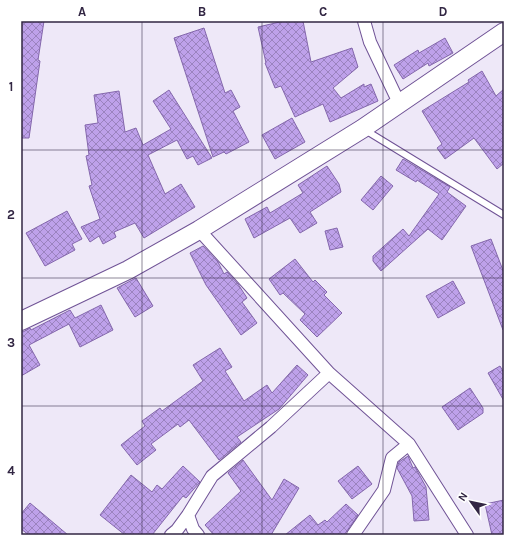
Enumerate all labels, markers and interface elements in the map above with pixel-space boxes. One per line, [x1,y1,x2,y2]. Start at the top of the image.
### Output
text: A [78,4,86,19]
text: B [198,4,206,19]
text: C [319,4,327,19]
text: D [439,4,448,19]
text: 1 [9,79,13,94]
text: 2 [7,207,15,222]
text: 3 [7,335,15,350]
text: 4 [7,463,15,478]
north arrow [451,482,491,522]
text: N [455,490,471,504]

